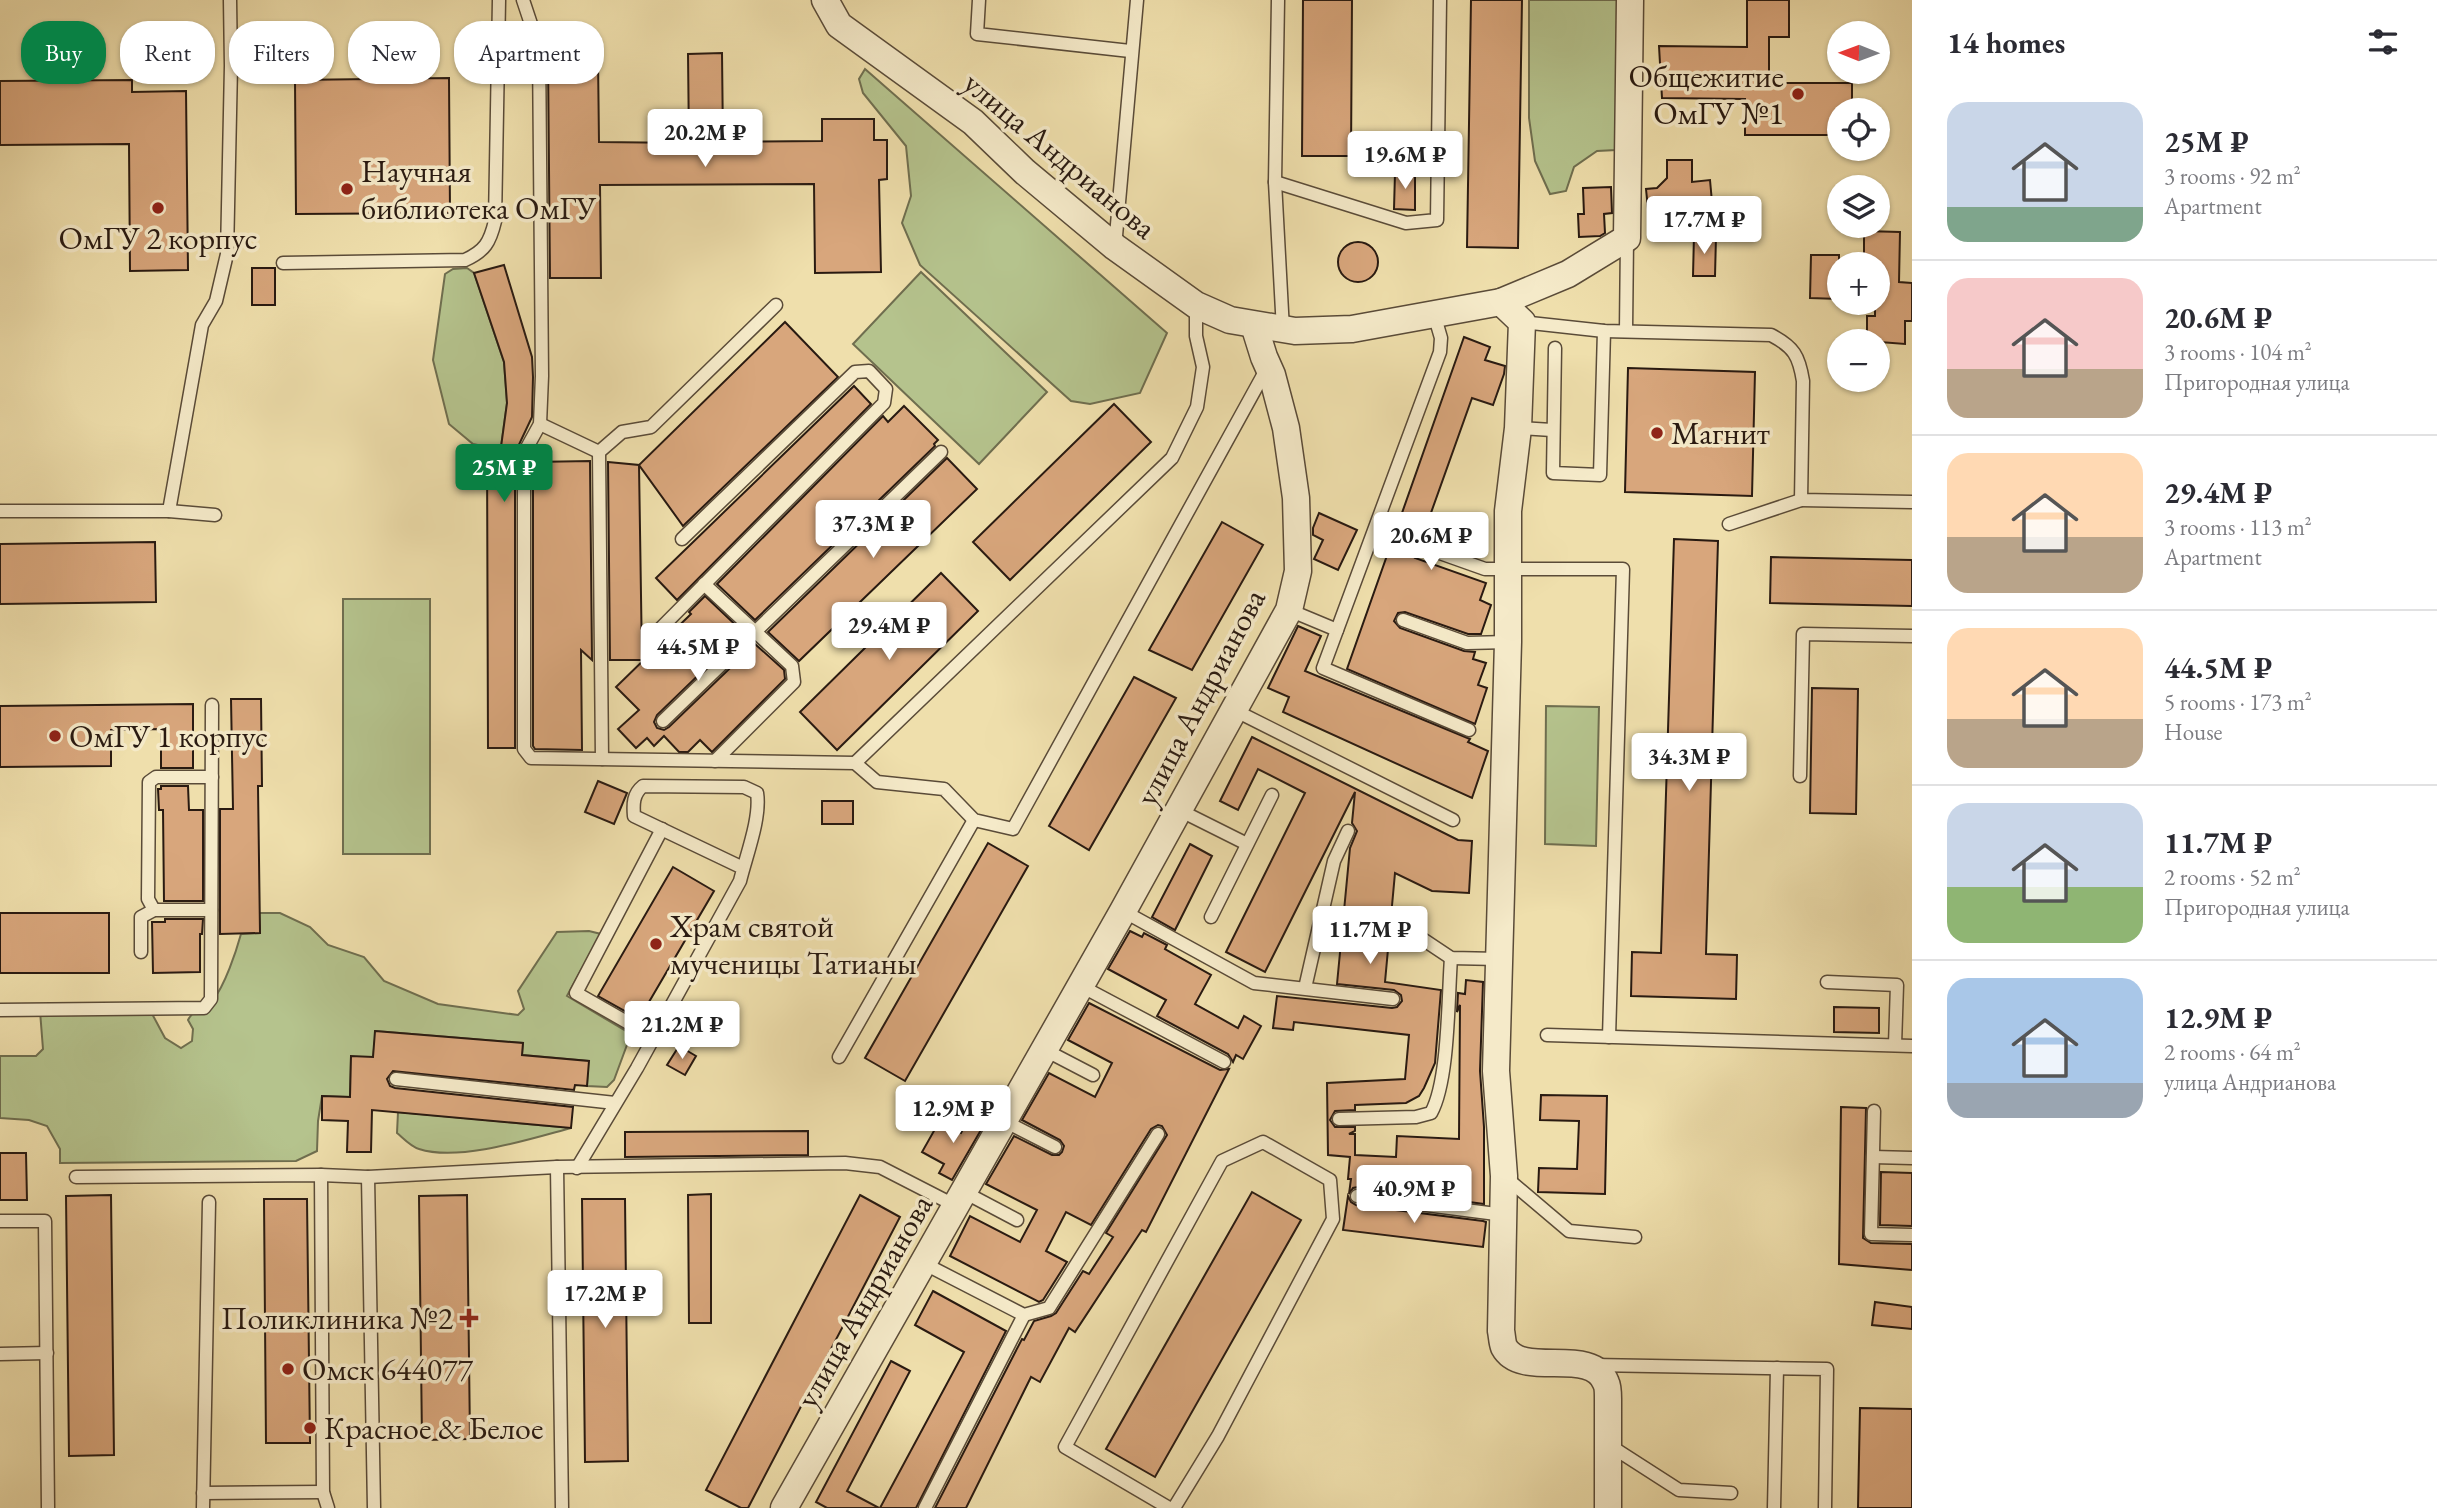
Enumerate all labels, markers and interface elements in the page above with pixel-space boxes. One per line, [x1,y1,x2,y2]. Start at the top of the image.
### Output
chip: Buy [21,21,106,84]
chip: Rent [120,21,215,84]
chip: Filters [229,21,334,84]
chip: New [348,21,440,84]
chip: Apartment [454,21,604,84]
north arrow [1827,21,1890,84]
map controls [1827,21,1890,392]
text: 14 homes [1947,23,2065,62]
icon: filters [2364,23,2402,61]
place label: Общежитие ОмГУ №1 [1628,55,1784,134]
street label: улица Андрианова [955,62,1165,248]
marker: Общежитие ОмГУ №1 [1790,86,1806,102]
button: locate [1827,98,1890,161]
pin: 20.2M ₽ [640,110,770,169]
text: 20.2M ₽ [664,117,746,147]
text: 25M ₽ [2164,122,2249,161]
icon: home [2003,130,2087,214]
pin: 19.6M ₽ [1340,132,1470,191]
text: 19.6M ₽ [1364,139,1446,169]
place label: Научная библиотека ОмГУ [361,150,597,229]
text: 3 rooms · 92 m² [2164,161,2301,191]
button: layers [1827,175,1890,238]
marker: Научная библиотека ОмГУ [339,181,355,197]
text: Apartment [2164,191,2262,221]
pin: 17.7M ₽ [1639,196,1769,256]
marker: ОмГУ 2 корпус [150,200,166,216]
text: 17.7M ₽ [1663,204,1745,234]
place label: ОмГУ 2 корпус [59,217,257,259]
button: + [1827,252,1890,315]
text: 20.6M ₽ [2164,298,2272,337]
icon: home [2003,306,2087,390]
button: − [1827,329,1890,392]
text: 3 rooms · 104 m² [2164,337,2312,367]
text: Пригородная улица [2164,367,2350,397]
place label: Магнит [1671,412,1770,454]
marker: Магнит [1649,425,1665,441]
pin: 25M ₽ [455,444,553,504]
text: 25M ₽ [471,452,537,482]
text: 29.4M ₽ [2164,473,2272,512]
icon: home [2003,481,2087,565]
pin: 37.3M ₽ [808,500,938,560]
text: 37.3M ₽ [832,508,914,538]
pin: 20.6M ₽ [1366,512,1496,572]
text: 3 rooms · 113 m² [2164,512,2312,542]
text: 20.6M ₽ [1390,520,1472,550]
text: Apartment [2164,542,2262,572]
street label: улица Андрианова [1125,581,1275,813]
pin: 29.4M ₽ [824,602,954,662]
text: 29.4M ₽ [848,610,930,640]
pin: 44.5M ₽ [633,624,763,683]
text: 44.5M ₽ [657,631,739,661]
text: 44.5M ₽ [2164,648,2272,687]
icon: home [2003,656,2087,740]
text: 5 rooms · 173 m² [2164,687,2312,717]
place label: ОмГУ 1 корпус [69,715,268,757]
text: House [2164,717,2223,747]
marker: ОмГУ 1 корпус [47,728,63,744]
pin: 34.3M ₽ [1624,734,1754,793]
text: 34.3M ₽ [1648,741,1730,771]
text: 11.7M ₽ [2164,823,2272,862]
icon: home [2003,831,2087,915]
text: 2 rooms · 52 m² [2164,862,2301,892]
text: Пригородная улица [2164,892,2350,922]
place label: Храм святой мученицы Татианы [669,905,917,984]
pin: 11.7M ₽ [1305,906,1435,966]
text: 11.7M ₽ [1329,914,1411,944]
marker: Храм святой мученицы Татианы [648,936,664,952]
text: 12.9M ₽ [2164,998,2272,1037]
pin: 21.2M ₽ [617,1002,747,1061]
icon: home [2003,1006,2087,1090]
text: 21.2M ₽ [641,1009,723,1039]
text: 2 rooms · 64 m² [2164,1037,2301,1067]
text: улица Андрианова [2164,1067,2336,1097]
pin: 12.9M ₽ [888,1086,1018,1145]
text: 12.9M ₽ [912,1093,994,1123]
pin: 40.9M ₽ [1349,1166,1479,1225]
text: 40.9M ₽ [1373,1173,1455,1203]
street label: улица Андрианова [786,1187,942,1415]
pin: 17.2M ₽ [540,1270,670,1330]
text: 17.2M ₽ [564,1278,646,1308]
place label: Поликлиника №2 [221,1297,454,1339]
marker: Поликлиника №2 [459,1308,479,1328]
place label: Омск 644077 [302,1348,473,1390]
marker: Омск 644077 [280,1361,296,1377]
place label: Красное & Белое [324,1407,543,1449]
marker: Красное & Белое [302,1420,318,1436]

